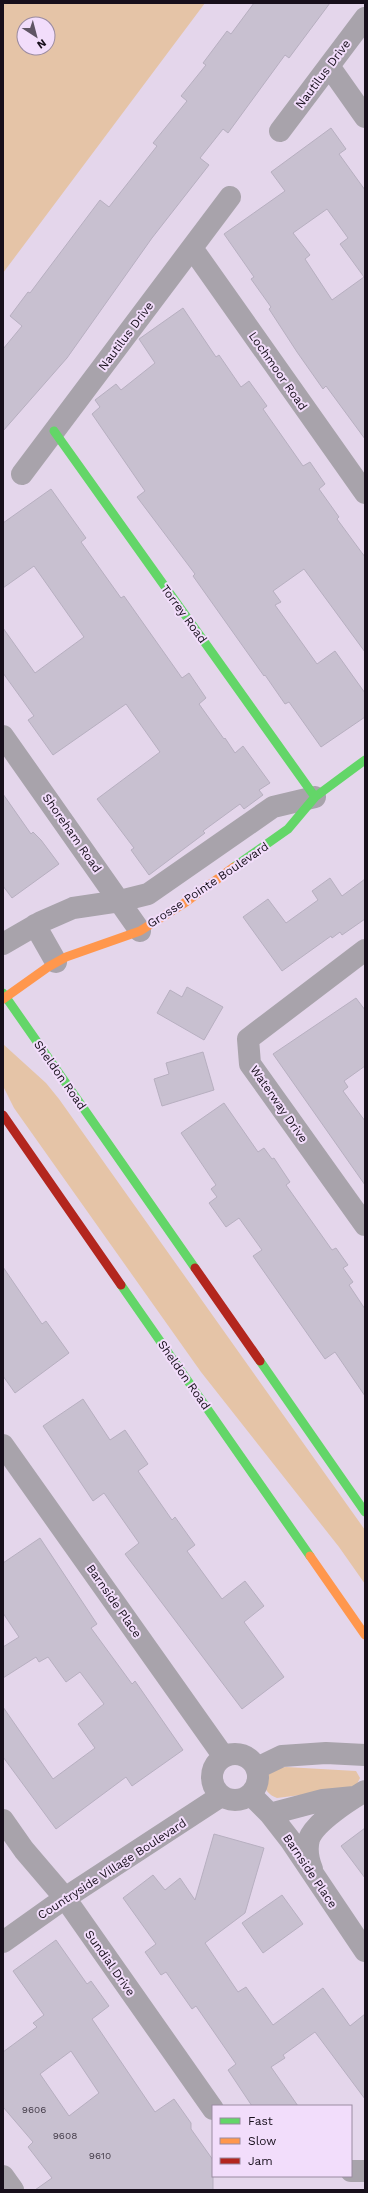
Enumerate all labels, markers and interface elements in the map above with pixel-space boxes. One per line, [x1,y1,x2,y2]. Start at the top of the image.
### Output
north arrow [16,16,56,56]
text: N [34,36,49,51]
street label: Nautilus Drive [293,37,353,111]
street label: Nautilus Drive [96,299,156,373]
street label: Lochmoor Road [246,329,310,413]
street label: Torrey Road [158,582,210,646]
street label: Shoreham Road [40,791,104,875]
street label: Grosse Pointe Boulevard [145,839,271,931]
street label: Sheldon Road [31,1038,89,1112]
street label: Waterway Drive [247,1063,311,1145]
street label: Sheldon Road [155,1338,213,1412]
street label: Barnside Place [83,1562,145,1640]
street label: Countryside Village Boulevard [35,1816,189,1922]
street label: Barnside Place [280,1831,340,1911]
street label: Sundial Drive [82,1927,138,1999]
house number: 9606 [22,2104,46,2115]
legend [212,2105,352,2177]
text: Fast [248,2114,273,2128]
house number: 9608 [53,2130,77,2141]
text: Slow [248,2134,276,2148]
house number: 9610 [89,2150,111,2161]
text: Jam [248,2154,273,2168]

